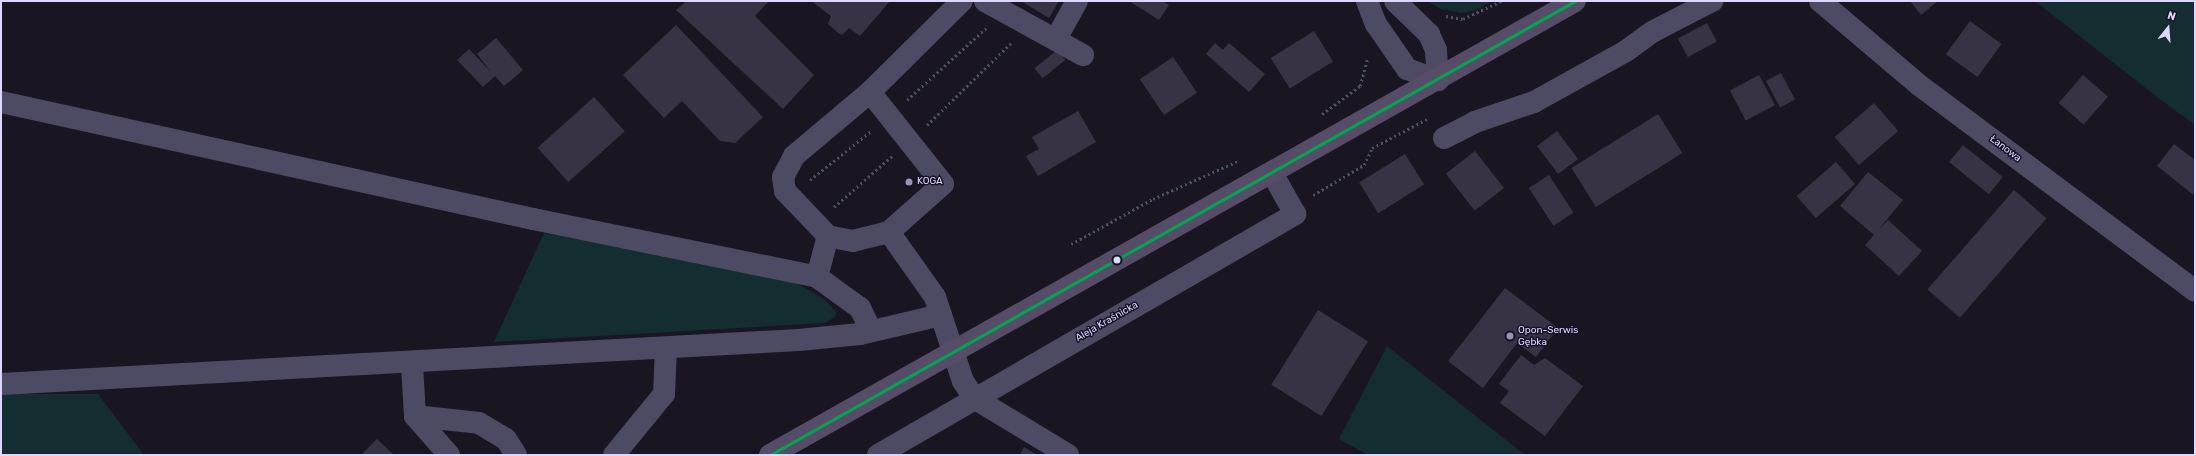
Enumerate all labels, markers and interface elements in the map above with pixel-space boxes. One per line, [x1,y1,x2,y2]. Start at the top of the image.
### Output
north arrow [2148,8,2188,48]
text: N [2166,9,2177,23]
street label: Łanowa [1987,133,2023,165]
place label: KOGA [917,176,943,188]
marker: KOGA [904,177,914,187]
unlabelled marker [1112,255,1122,265]
street label: Aleja Kraśnicka [1074,299,1140,345]
place label: Opon-Serwis Gębka [1518,324,1578,348]
marker: Opon-Serwis Gębka [1505,331,1515,341]

